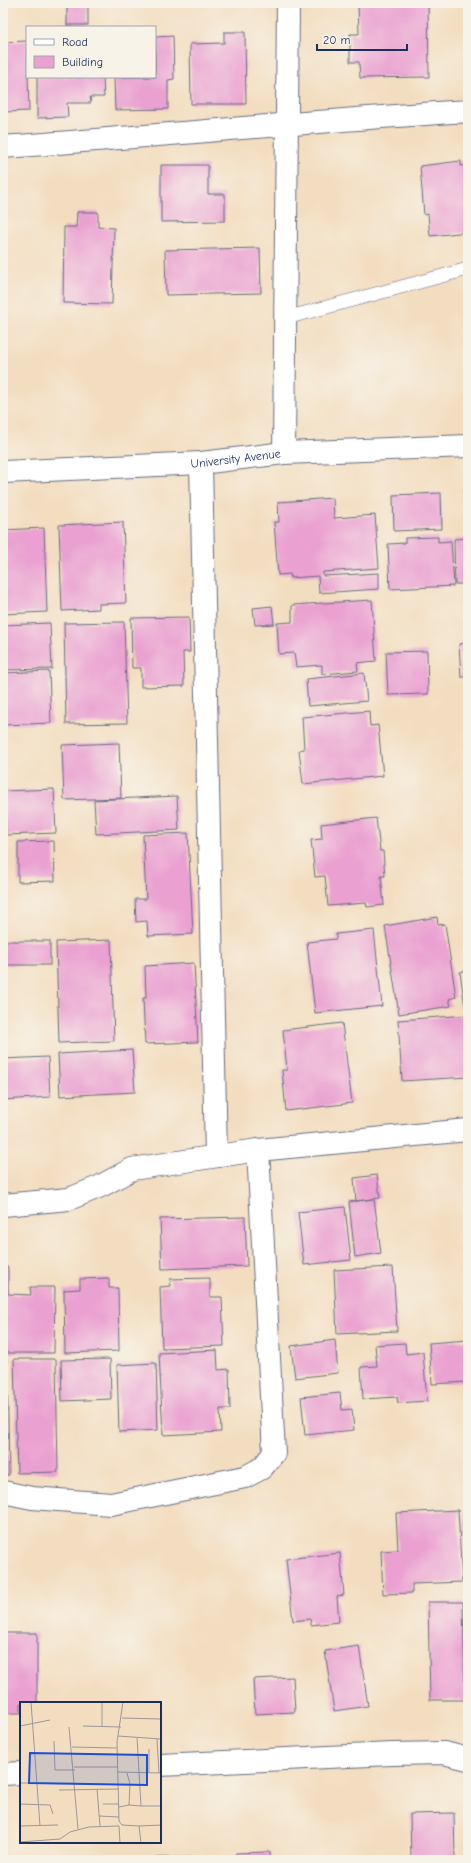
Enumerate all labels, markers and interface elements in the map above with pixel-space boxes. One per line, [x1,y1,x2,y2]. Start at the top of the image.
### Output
legend [26,26,156,78]
scale bar [317,26,407,52]
text: 20 m [323,33,351,47]
text: Road [62,35,88,49]
text: Building [62,55,103,69]
street label: University Avenue [190,446,281,470]
inset map [20,1702,161,1843]

